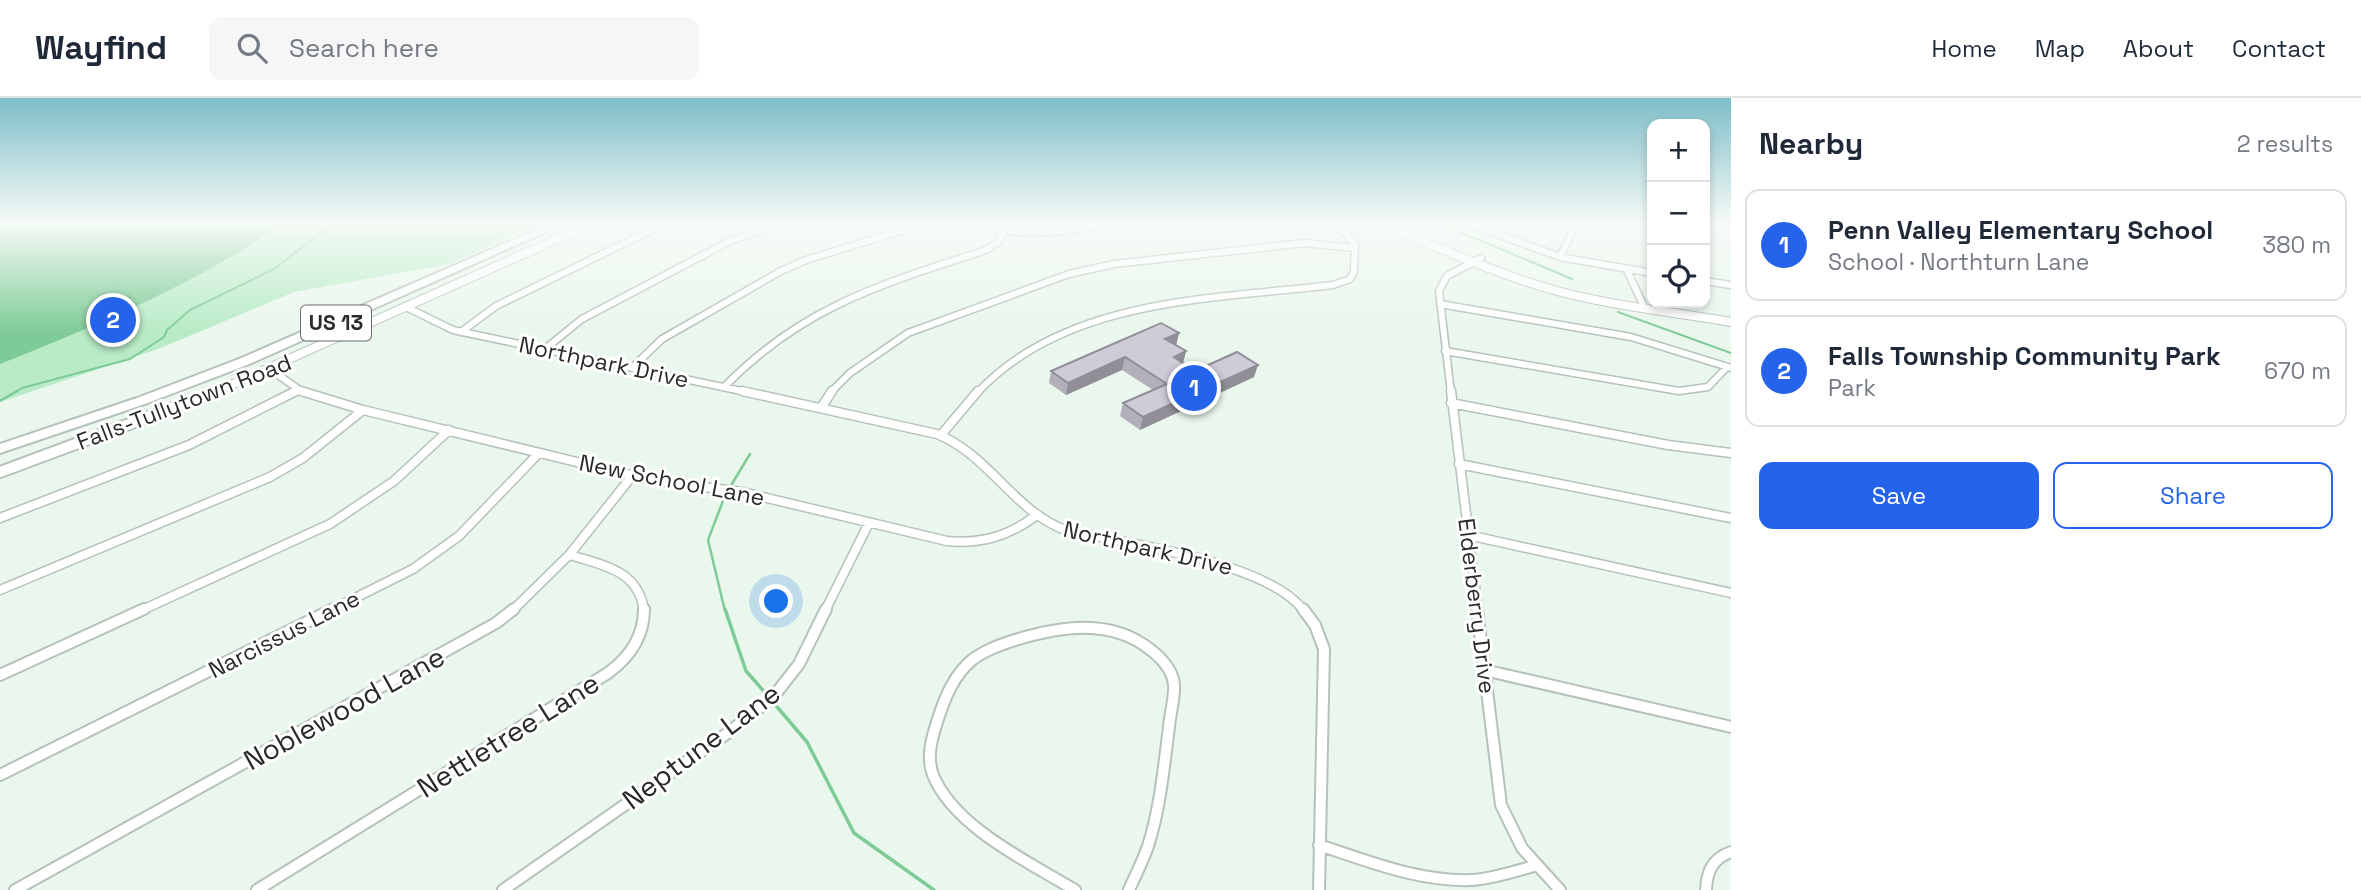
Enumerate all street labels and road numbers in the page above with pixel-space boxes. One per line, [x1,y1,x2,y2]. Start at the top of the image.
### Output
road number: US 13 [301,306,371,341]
street label: Northpark Drive [516,329,692,395]
street label: Falls-Tullytown Road [72,347,296,457]
street label: New School Lane [577,447,767,513]
street label: Northpark Drive [1060,514,1236,582]
street label: Elderberry Drive [1451,517,1503,695]
street label: Narcissus Lane [203,583,365,685]
street label: Noblewood Lane [237,638,451,778]
street label: Nettletree Lane [410,665,606,805]
street label: Neptune Lane [615,675,787,817]

